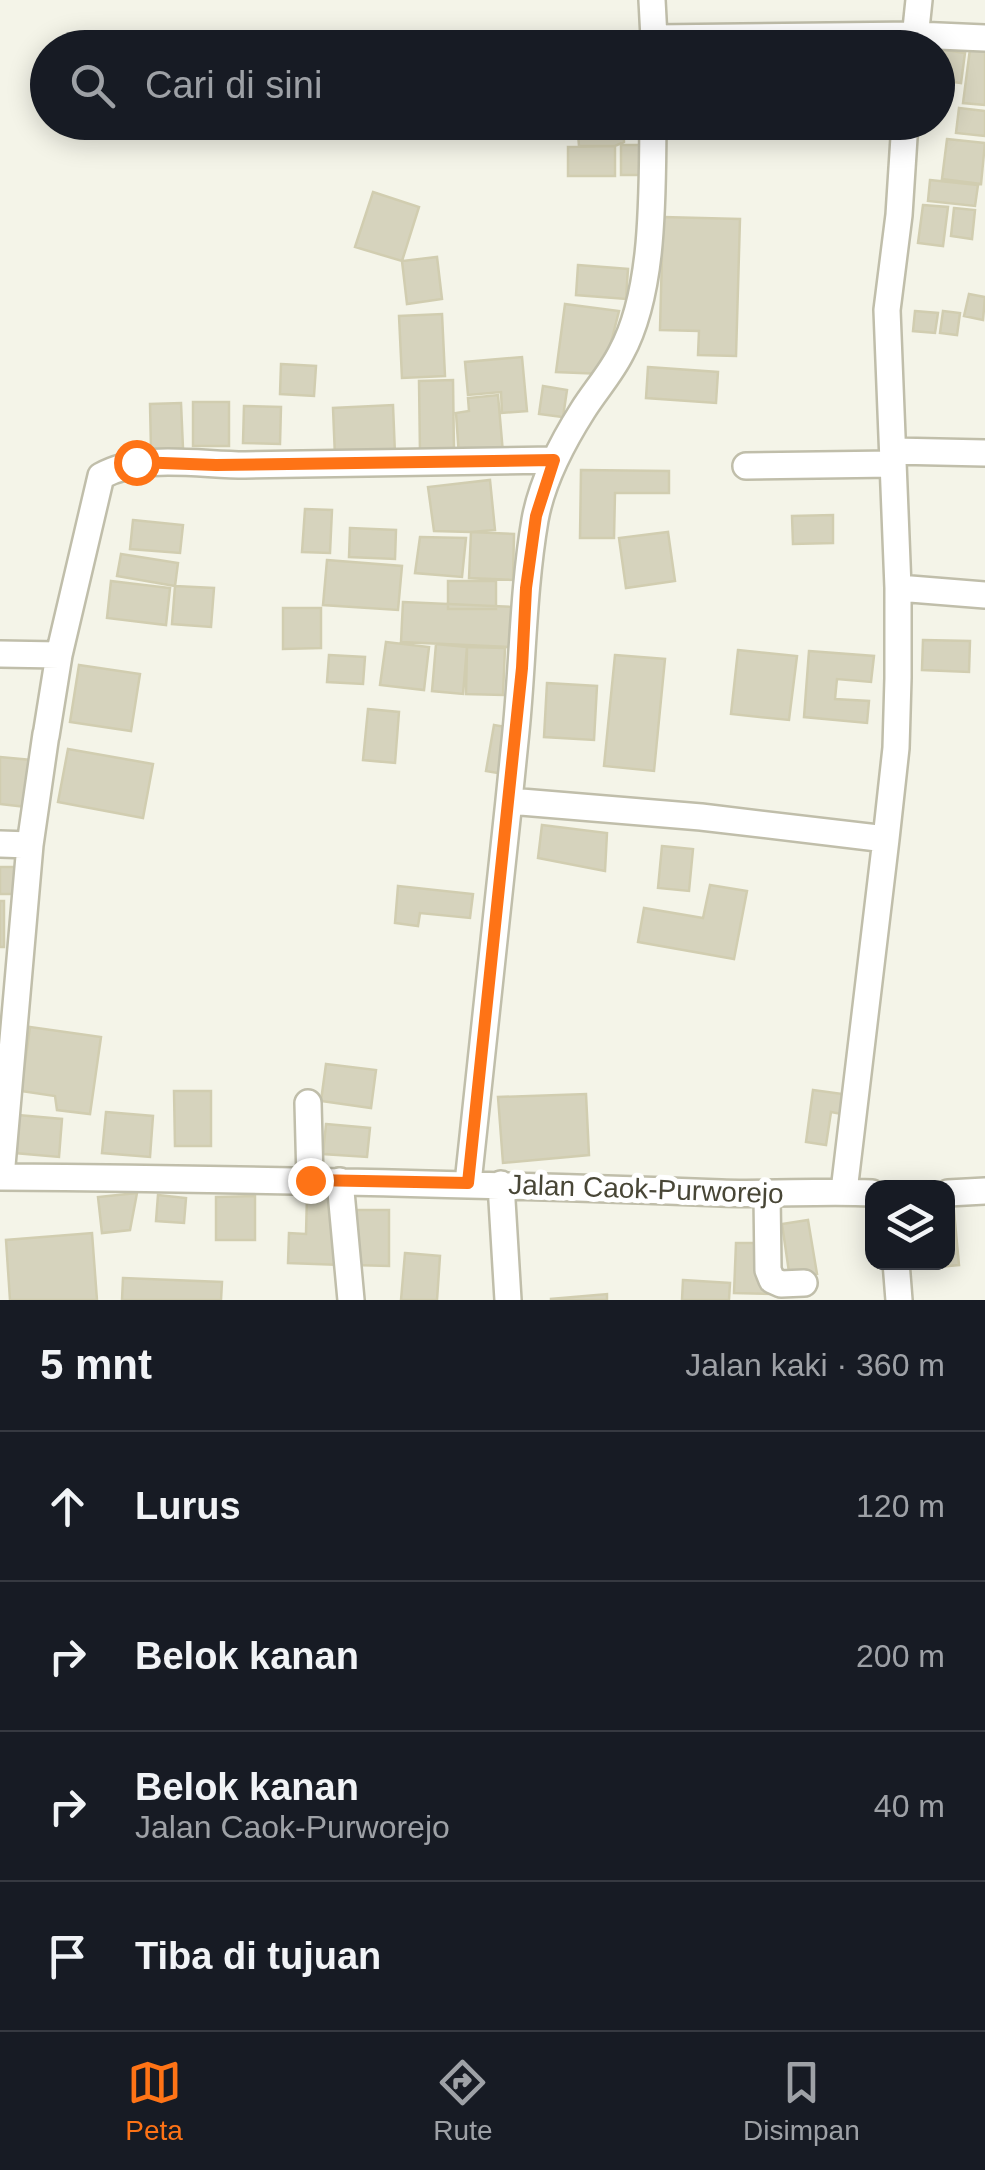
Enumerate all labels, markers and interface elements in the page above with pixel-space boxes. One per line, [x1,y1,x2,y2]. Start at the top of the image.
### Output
search box [30,30,955,140]
icon: search [65,58,120,113]
text: Cari di sini [145,64,322,106]
route start [114,440,160,486]
route end [288,1158,334,1204]
street label: Jalan Caok-Purworejo [508,1169,784,1209]
map controls [865,1180,955,1270]
button: layers [865,1180,955,1270]
text: 5 mnt [40,1341,152,1388]
text: Jalan kaki · 360 m [685,1347,945,1383]
icon: ahead [40,1479,95,1534]
text: Lurus [135,1485,241,1527]
text: 120 m [856,1488,945,1524]
icon: right [40,1629,95,1684]
text: Belok kanan [135,1635,359,1677]
text: 200 m [856,1638,945,1674]
text: Belok kanan [135,1766,359,1808]
icon: right [40,1779,95,1834]
text: 40 m [874,1788,945,1824]
text: Jalan Caok-Purworejo [135,1809,450,1845]
icon: arrive [40,1929,95,1984]
text: Tiba di tujuan [135,1935,381,1977]
tab: Peta [125,2055,183,2147]
tab: Rute [433,2055,493,2147]
tab: Disimpan [743,2055,860,2147]

